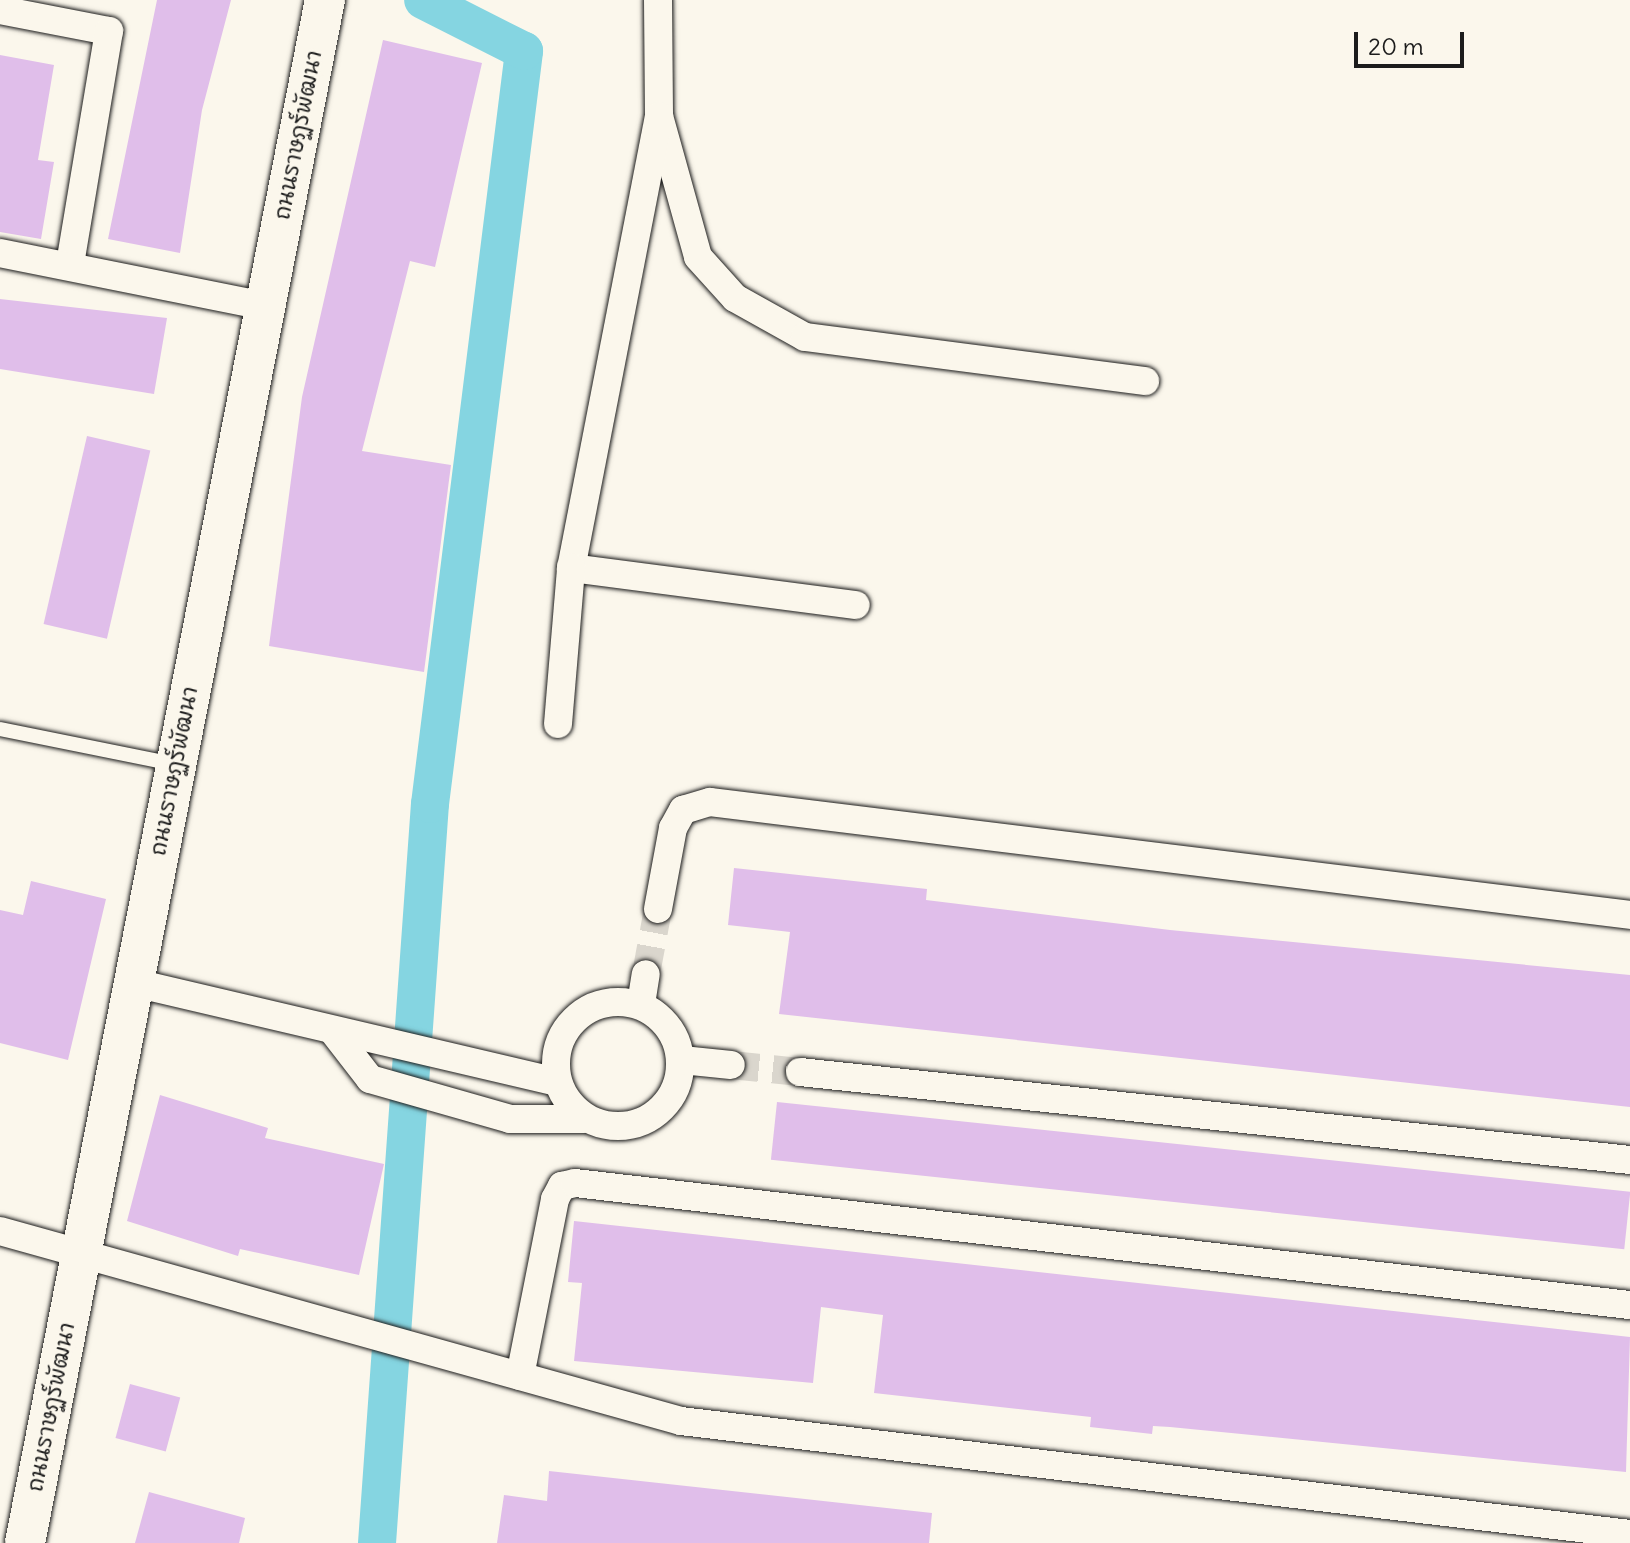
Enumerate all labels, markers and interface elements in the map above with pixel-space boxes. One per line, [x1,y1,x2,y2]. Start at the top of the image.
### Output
scale bar [1358,16,1468,66]
text: 20 m [1368,31,1424,61]
street label: ถนนราษฏร์พัฒนา [269,48,327,222]
street label: ถนนราษฏร์พัฒนา [145,684,203,858]
street label: ถนนราษฏร์พัฒนา [22,1320,80,1494]

